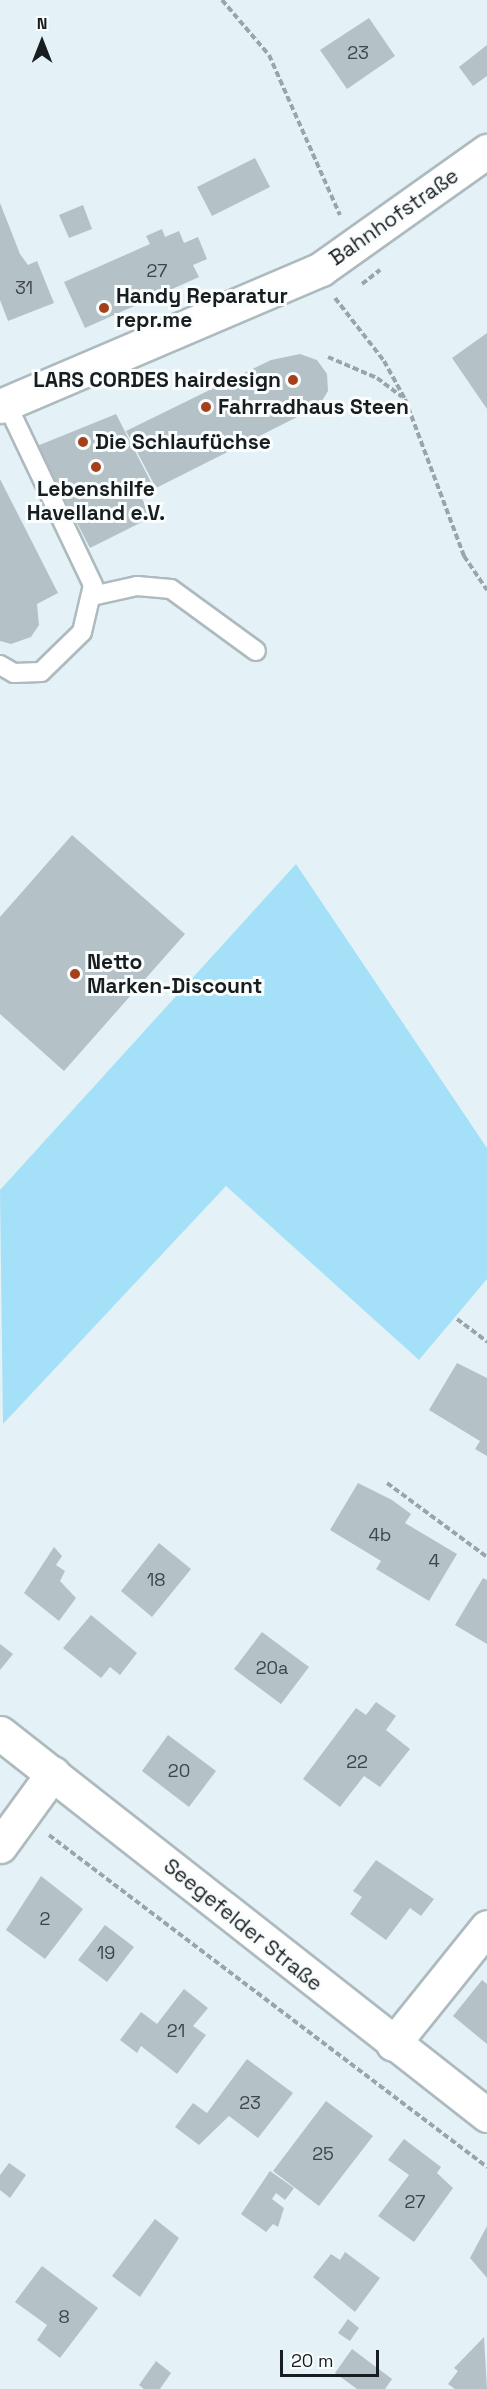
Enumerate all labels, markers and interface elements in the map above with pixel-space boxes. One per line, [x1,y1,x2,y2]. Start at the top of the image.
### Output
north arrow [12,12,72,72]
text: N [37,13,47,34]
house number: 23 [347,42,369,64]
street label: Bahnhofstraße [325,163,463,271]
house number: 27 [147,260,167,282]
house number: 31 [15,277,33,299]
place label: Handy Reparatur repr.me [116,283,288,333]
marker: Handy Reparatur repr.me [97,301,111,315]
place label: LARS CORDES hairdesign [33,367,281,393]
marker: LARS CORDES hairdesign [286,373,300,387]
place label: Fahrradhaus Steen [218,394,409,420]
marker: Fahrradhaus Steen [199,400,213,414]
place label: Die Schlaufüchse [95,429,271,455]
marker: Die Schlaufüchse [76,435,90,449]
marker: Lebenshilfe Havelland e.V. [89,460,103,474]
place label: Lebenshilfe Havelland e.V. [27,476,165,526]
place label: Netto Marken-Discount [87,949,262,999]
marker: Netto Marken-Discount [68,967,82,981]
house number: 4b [369,1524,391,1546]
house number: 4 [428,1550,440,1572]
house number: 18 [147,1569,165,1591]
house number: 20a [256,1657,288,1679]
house number: 22 [346,1751,368,1773]
house number: 20 [168,1760,190,1782]
street label: Seegefelder Straße [159,1853,327,1997]
house number: 2 [40,1908,50,1930]
house number: 19 [97,1942,115,1964]
house number: 21 [167,2020,185,2042]
house number: 23 [239,2092,261,2114]
house number: 25 [312,2143,334,2165]
house number: 27 [405,2191,425,2213]
house number: 8 [58,2306,70,2328]
scale bar [283,2338,382,2376]
text: 20 m [291,2349,334,2372]

